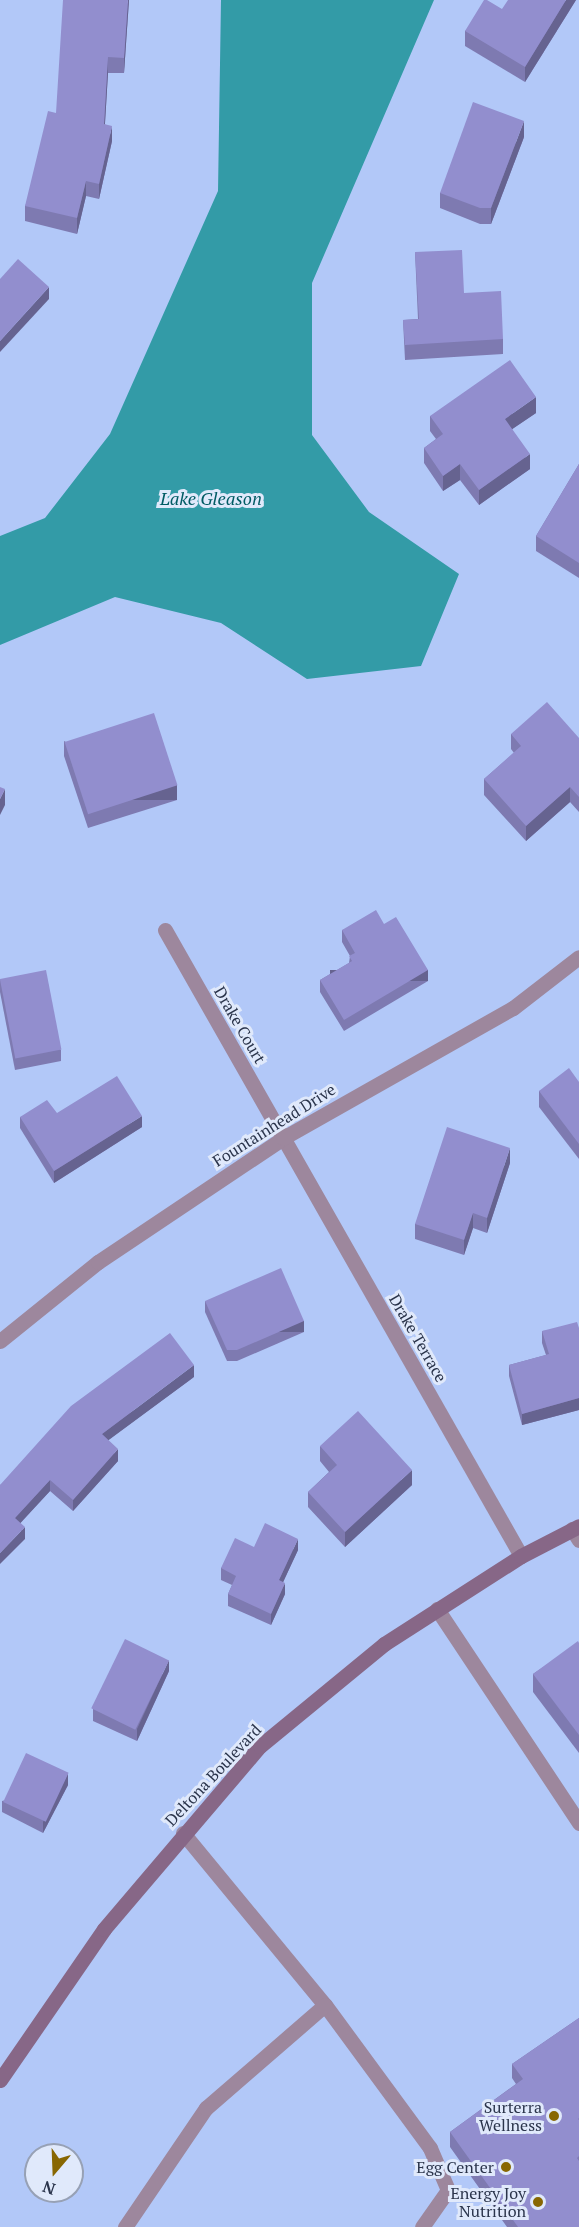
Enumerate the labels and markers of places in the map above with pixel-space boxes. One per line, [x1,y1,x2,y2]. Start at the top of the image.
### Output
place label: Surterra Wellness [479,2097,542,2135]
marker: Surterra Wellness [547,2109,561,2123]
place label: Egg Center [416,2157,494,2177]
marker: Egg Center [499,2160,513,2174]
place label: Energy Joy Nutrition [451,2183,526,2221]
marker: Energy Joy Nutrition [531,2195,545,2209]

